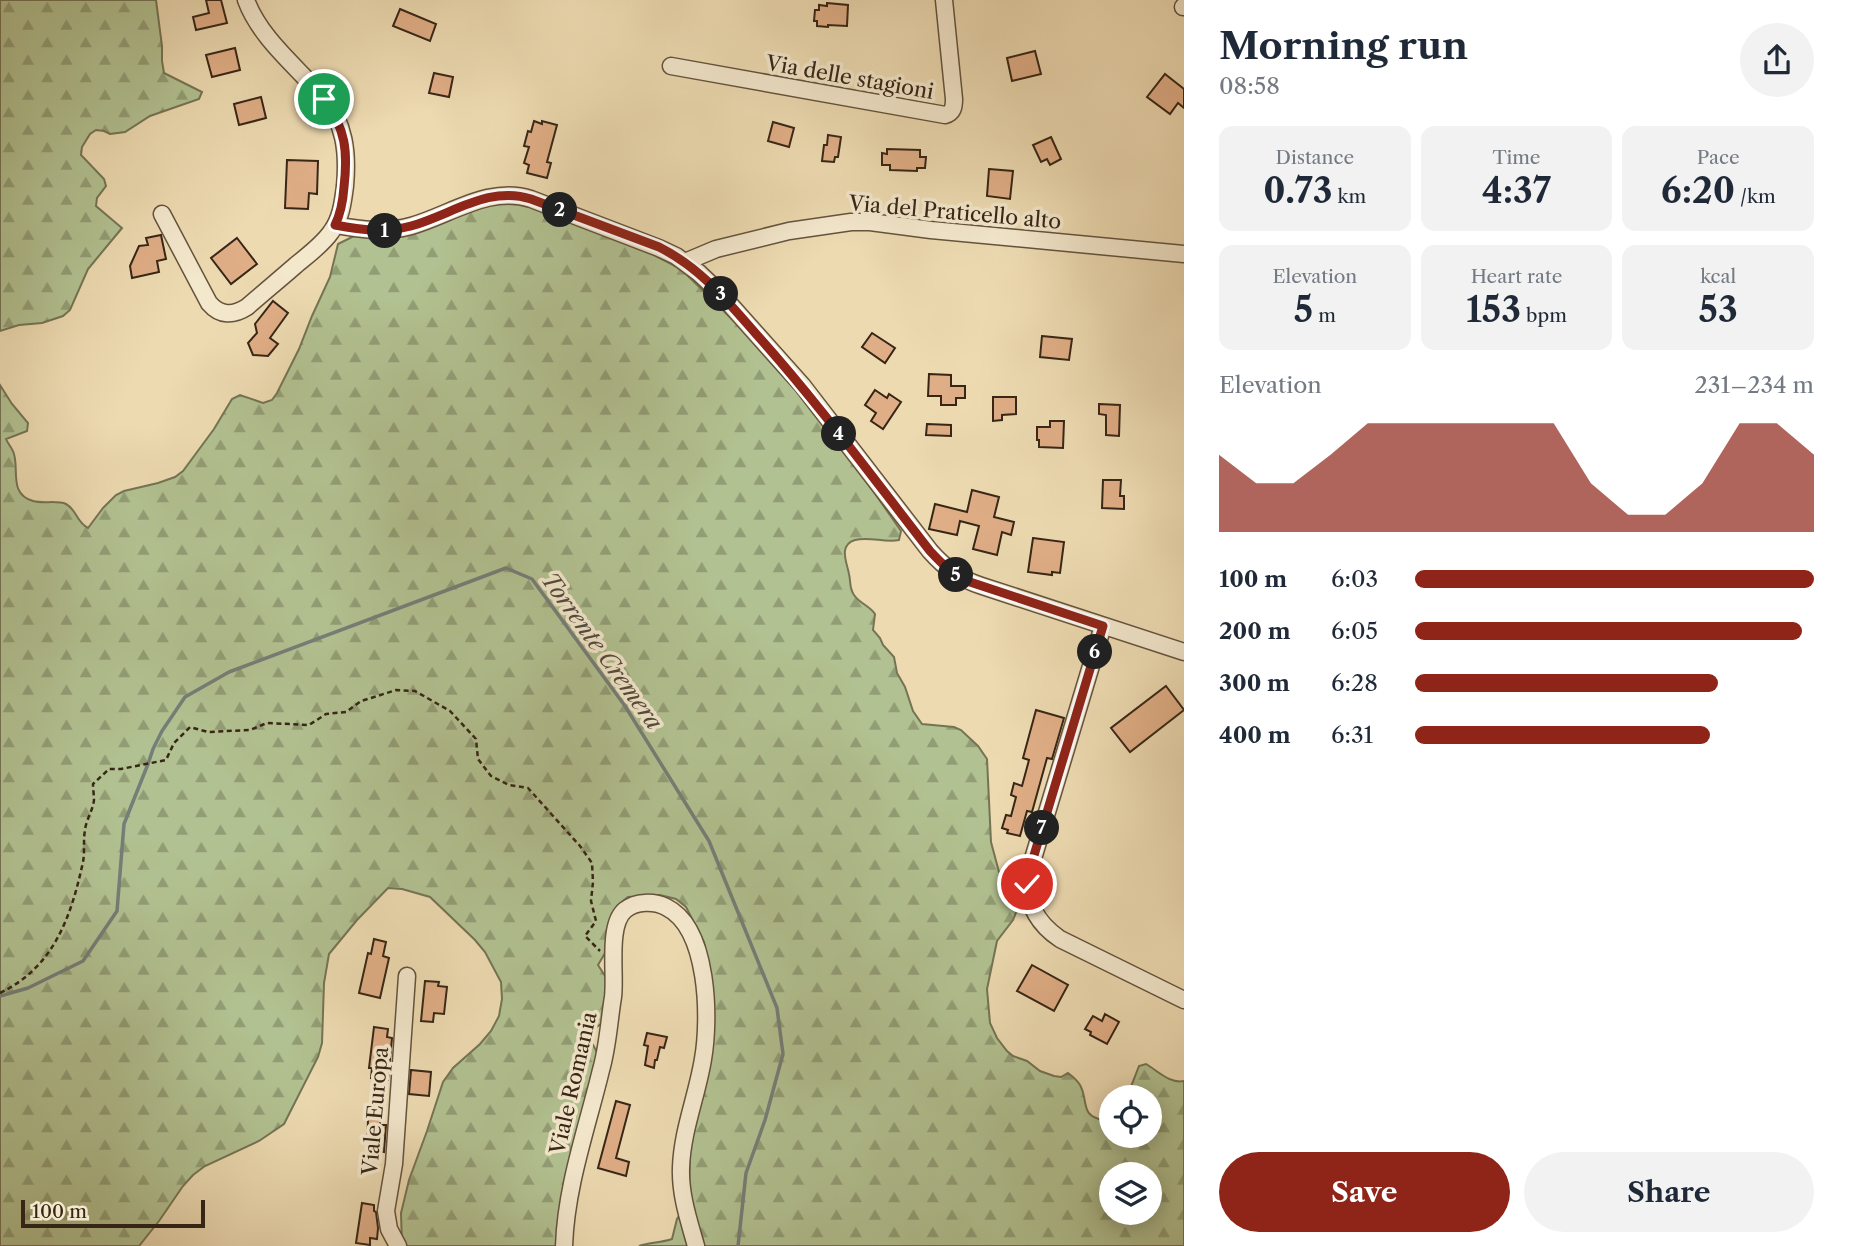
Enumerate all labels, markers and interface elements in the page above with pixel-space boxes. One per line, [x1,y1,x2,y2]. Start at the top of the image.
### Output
text: Morning run [1219,22,1468,69]
button: share [1740,23,1814,97]
street label: Via delle stagioni [763,50,936,104]
pin [294,69,354,129]
text: 08:58 [1219,72,1280,100]
icon: arrive [305,80,343,118]
text: Distance [1276,146,1354,169]
text: Time [1492,146,1541,169]
text: Pace [1697,146,1740,169]
text: 0.73 [1263,169,1333,212]
text: 4:37 [1482,169,1551,212]
text: 6:20 [1661,169,1735,212]
text: km [1333,185,1366,208]
text: /km [1735,185,1776,208]
street label: Via del Praticello alto [847,190,1062,234]
pin: 2 [542,192,578,228]
text: 2 [554,198,565,221]
pin: 1 [368,214,402,248]
text: 1 [380,219,389,242]
text: Elevation [1272,265,1357,288]
text: Heart rate [1471,265,1562,288]
text: kcal [1700,265,1736,288]
pin: 3 [704,276,738,312]
text: 3 [715,282,726,305]
text: 5 [1294,288,1313,331]
text: 153 [1466,288,1521,331]
text: 53 [1699,288,1738,331]
text: m [1313,304,1336,327]
text: bpm [1521,304,1567,327]
text: Elevation [1219,371,1322,399]
text: 231–234 m [1695,371,1814,399]
pin: 4 [822,416,856,452]
text: 4 [833,422,844,445]
pin: 5 [939,558,974,592]
text: 5 [950,563,961,586]
text: 100 m [1219,565,1287,593]
text: 6:03 [1331,565,1378,593]
water label: Torrente Cremera [536,567,669,735]
text: 200 m [1219,617,1291,645]
text: 6:05 [1331,617,1378,645]
pin: 6 [1078,634,1112,670]
text: 6 [1089,640,1100,663]
text: 300 m [1219,669,1290,697]
text: 6:28 [1331,669,1378,697]
text: 400 m [1219,721,1291,749]
text: 6:31 [1331,721,1373,749]
pin: 7 [1024,810,1060,846]
text: 7 [1037,816,1046,839]
pin [997,854,1057,914]
icon: check [1008,865,1046,903]
street label: Viale Romania [544,1008,602,1158]
street label: Viale Europa [357,1045,393,1177]
map controls [1099,1085,1162,1225]
button: locate [1099,1085,1162,1148]
button: Save [1219,1152,1510,1232]
button: Share [1524,1152,1814,1232]
button: layers [1099,1162,1162,1225]
scale bar [21,1197,205,1229]
text: 100 m [32,1200,87,1223]

